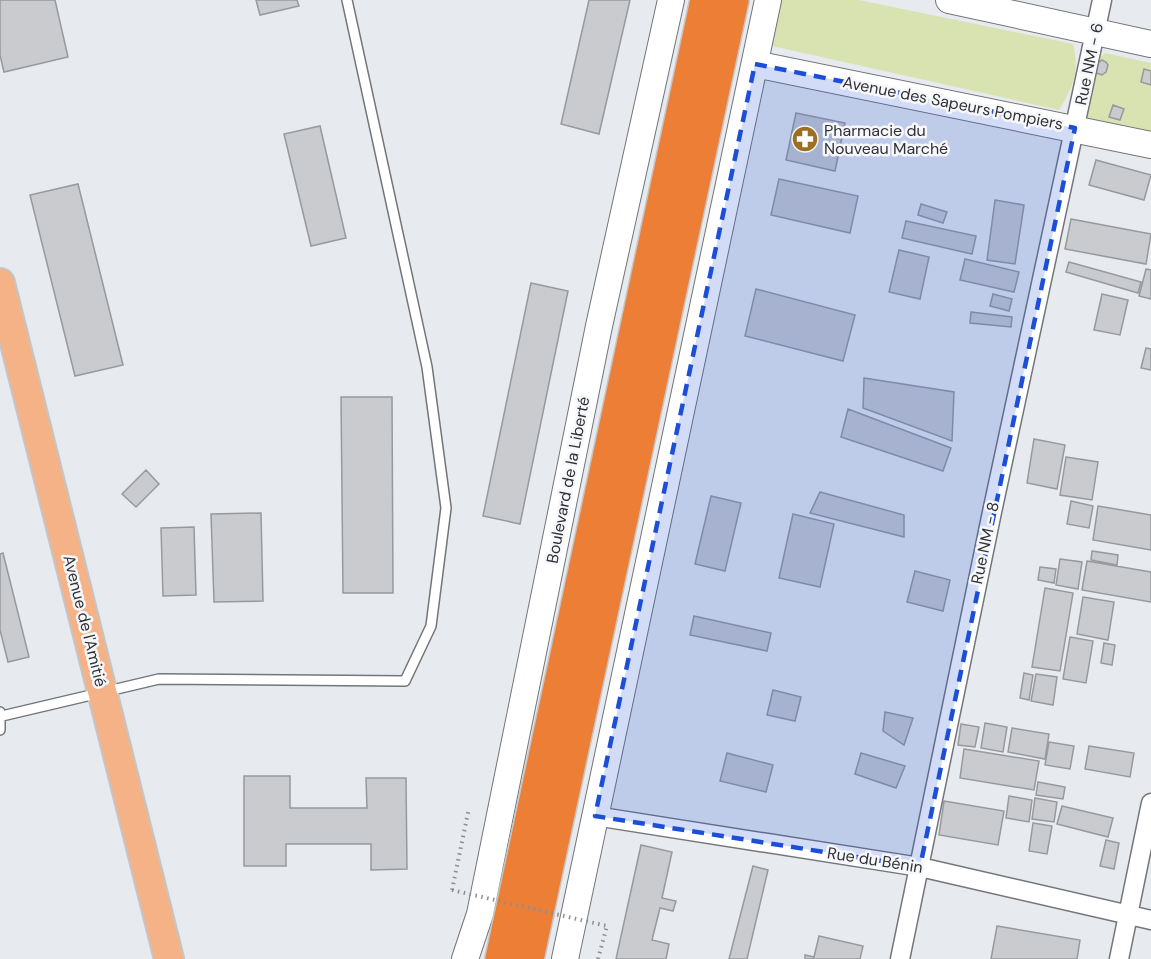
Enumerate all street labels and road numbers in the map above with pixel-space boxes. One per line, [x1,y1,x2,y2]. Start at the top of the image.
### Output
street label: Rue NM - 6 [1070,21,1108,107]
street label: Avenue des Sapeurs Pompiers [841,71,1065,135]
street label: Boulevard de la Liberté [542,395,594,565]
street label: Rue NM - 8 [966,500,1004,586]
street label: Avenue de l'Amitié [58,553,112,689]
street label: Rue du Bénin [826,842,924,878]

